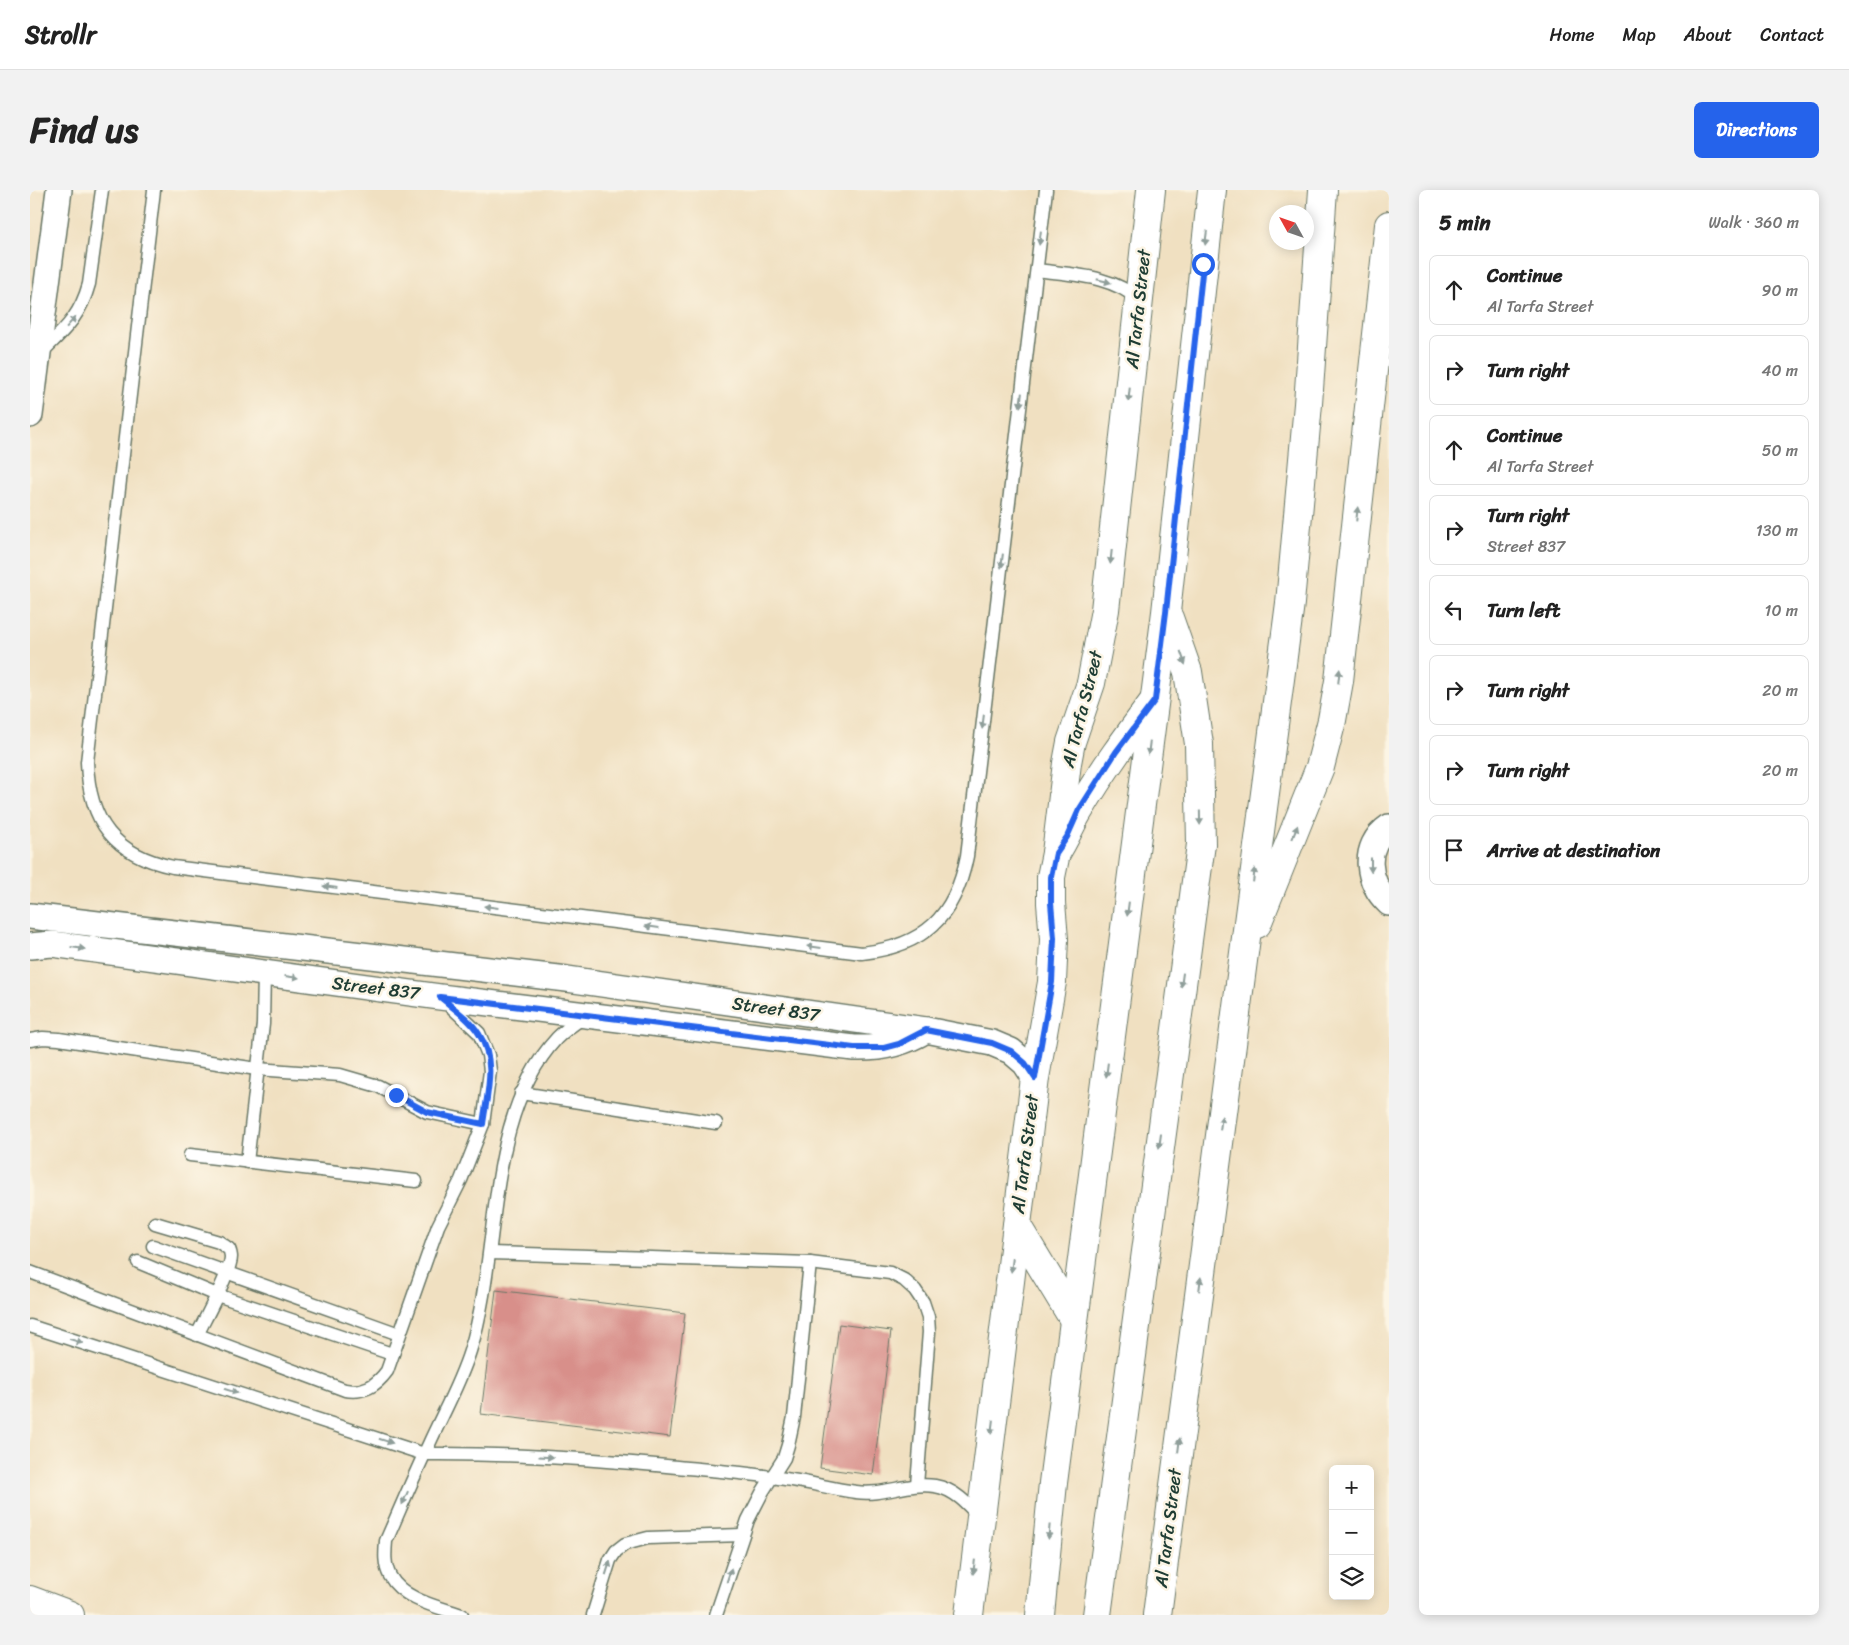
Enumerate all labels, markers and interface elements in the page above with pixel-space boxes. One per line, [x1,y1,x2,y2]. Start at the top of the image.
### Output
text: Strollr [25,14,96,56]
text: Home [1550,19,1595,51]
text: Map [1623,19,1656,51]
text: About [1684,19,1732,51]
text: Contact [1760,19,1824,51]
text: Find us [30,99,138,161]
button: Directions [1694,102,1819,158]
text: 5 min [1439,204,1491,242]
north arrow [1269,205,1314,250]
text: Walk · 360 m [1709,208,1799,237]
one-way arrow [1036,231,1044,247]
one-way arrow [1202,231,1210,247]
street label: Al Tarfa Street [1116,247,1160,371]
route start [1192,253,1215,276]
text: Continue [1487,259,1563,292]
icon: ahead [1440,276,1468,304]
text: 90 m [1762,276,1798,305]
one-way arrow [1097,277,1112,285]
text: Al Tarfa Street [1487,292,1593,321]
one-way arrow [65,316,77,328]
text: Turn right [1487,354,1569,387]
icon: right [1440,356,1468,384]
text: 40 m [1761,356,1798,385]
one-way arrow [1125,387,1133,403]
one-way arrow [1017,392,1025,408]
text: Continue [1487,419,1563,452]
icon: ahead [1440,436,1468,464]
text: 50 m [1762,436,1798,465]
text: Al Tarfa Street [1487,452,1593,481]
text: Turn right [1487,499,1569,532]
one-way arrow [1353,506,1361,522]
icon: right [1440,516,1468,544]
text: 130 m [1756,516,1798,545]
text: Street 837 [1487,532,1565,561]
one-way arrow [1107,549,1115,565]
one-way arrow [998,553,1006,569]
text: Turn left [1487,594,1560,627]
icon: left [1440,596,1468,624]
text: 10 m [1765,596,1798,625]
street label: Al Tarfa Street [1052,646,1112,772]
one-way arrow [1180,650,1187,665]
one-way arrow [1335,668,1343,684]
text: Turn right [1487,674,1569,707]
icon: right [1440,676,1468,704]
text: 20 m [1762,676,1798,705]
one-way arrow [979,715,987,731]
one-way arrow [1145,740,1153,756]
text: Turn right [1487,754,1569,787]
icon: right [1440,756,1468,784]
text: 20 m [1762,756,1798,785]
one-way arrow [1196,811,1204,827]
one-way arrow [1292,824,1299,839]
text: Arrive at destination [1487,834,1660,867]
icon: arrive [1440,836,1468,864]
one-way arrow [1367,857,1375,873]
one-way arrow [1250,867,1258,883]
one-way arrow [322,883,338,891]
one-way arrow [1124,901,1132,917]
one-way arrow [483,903,499,911]
one-way arrow [644,923,660,931]
one-way arrow [805,943,821,951]
one-way arrow [71,944,87,952]
street label: Street 837 [330,967,423,1009]
one-way arrow [1178,972,1186,988]
one-way arrow [284,973,300,981]
street label: Street 837 [730,987,823,1031]
one-way arrow [1103,1062,1111,1078]
route end [385,1084,408,1107]
street label: Al Tarfa Street [1002,1092,1048,1216]
one-way arrow [1218,1115,1226,1131]
one-way arrow [1156,1133,1164,1149]
one-way arrow [1008,1258,1016,1274]
one-way arrow [1197,1276,1205,1292]
one-way arrow [69,1338,84,1346]
one-way arrow [224,1388,239,1396]
one-way arrow [988,1419,996,1435]
one-way arrow [1175,1437,1183,1453]
one-way arrow [378,1438,393,1446]
one-way arrow [538,1453,554,1461]
map controls [1329,1465,1374,1600]
button: + [1329,1465,1374,1510]
street label: Al Tarfa Street [1145,1466,1191,1590]
one-way arrow [400,1491,408,1505]
button: − [1329,1510,1374,1555]
one-way arrow [1044,1524,1052,1540]
button: layers [1329,1555,1374,1600]
one-way arrow [970,1559,978,1575]
one-way arrow [604,1561,612,1576]
one-way arrow [725,1567,733,1582]

